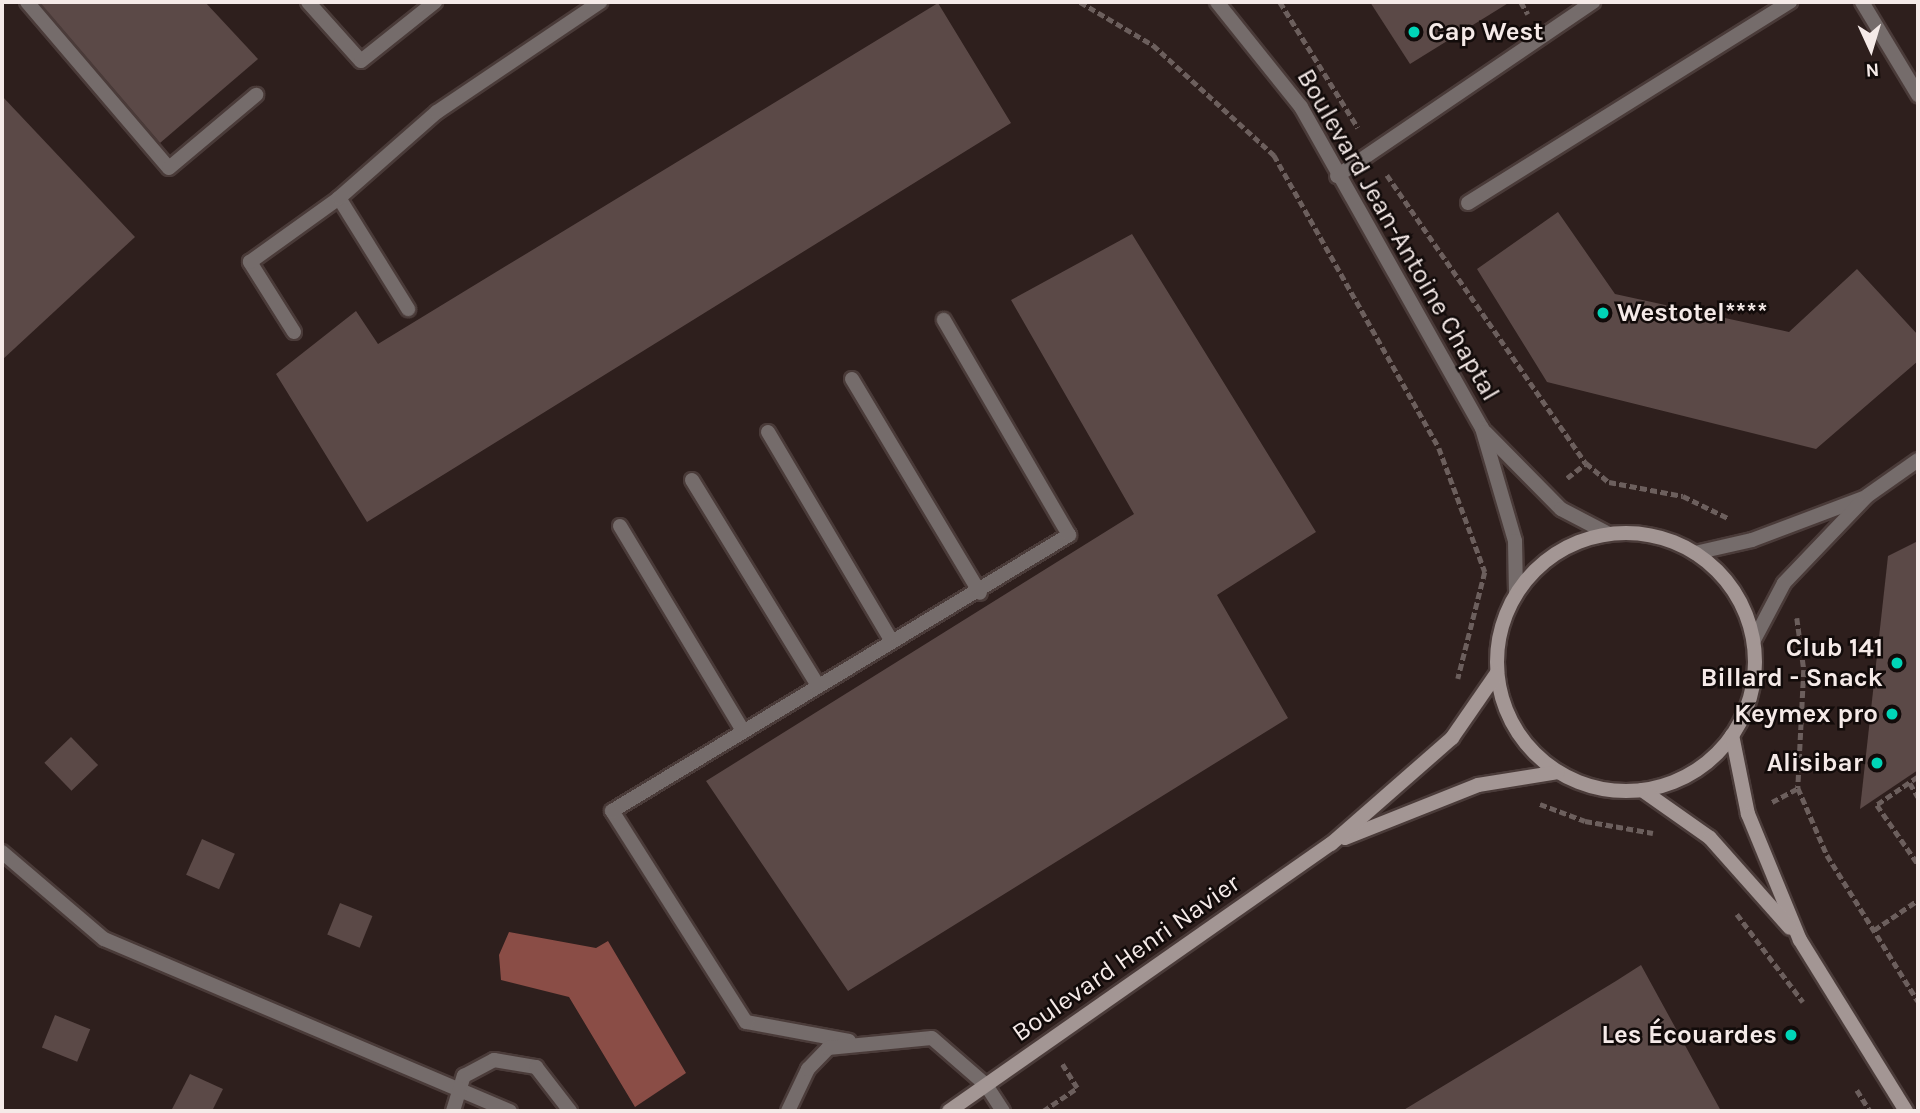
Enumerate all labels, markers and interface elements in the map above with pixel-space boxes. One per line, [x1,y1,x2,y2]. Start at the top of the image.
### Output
north arrow [1836,14,1906,84]
place label: Cap West [1428,16,1543,48]
marker: Cap West [1406,24,1422,40]
text: N [1865,59,1880,81]
street label: Boulevard Jean-Antoine Chaptal [1290,63,1506,407]
place label: Westotel**** [1617,297,1768,329]
marker: Westotel**** [1595,305,1611,321]
place label: Club 141 Billard - Snack [1700,632,1883,694]
marker: Club 141 Billard - Snack [1889,655,1905,671]
place label: Keymex pro [1734,698,1878,730]
marker: Keymex pro [1884,706,1900,722]
place label: Alisibar [1767,747,1863,779]
marker: Alisibar [1869,755,1885,771]
street label: Boulevard Henri Navier [1006,868,1246,1048]
place label: Les Écouardes [1601,1019,1777,1051]
marker: Les Écouardes [1783,1027,1799,1043]

